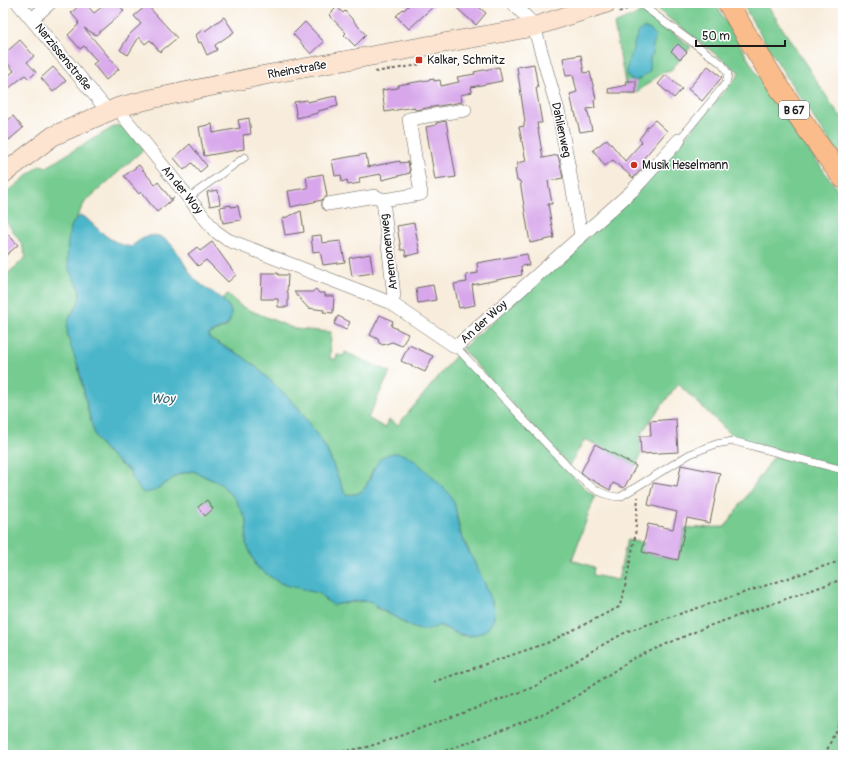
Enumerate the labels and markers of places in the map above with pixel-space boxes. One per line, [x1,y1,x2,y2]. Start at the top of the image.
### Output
place label: Kalkar, Schmitz [427,53,505,68]
marker: Kalkar, Schmitz [414,55,424,65]
place label: Musik Heselmann [642,158,729,173]
marker: Musik Heselmann [629,160,639,170]

